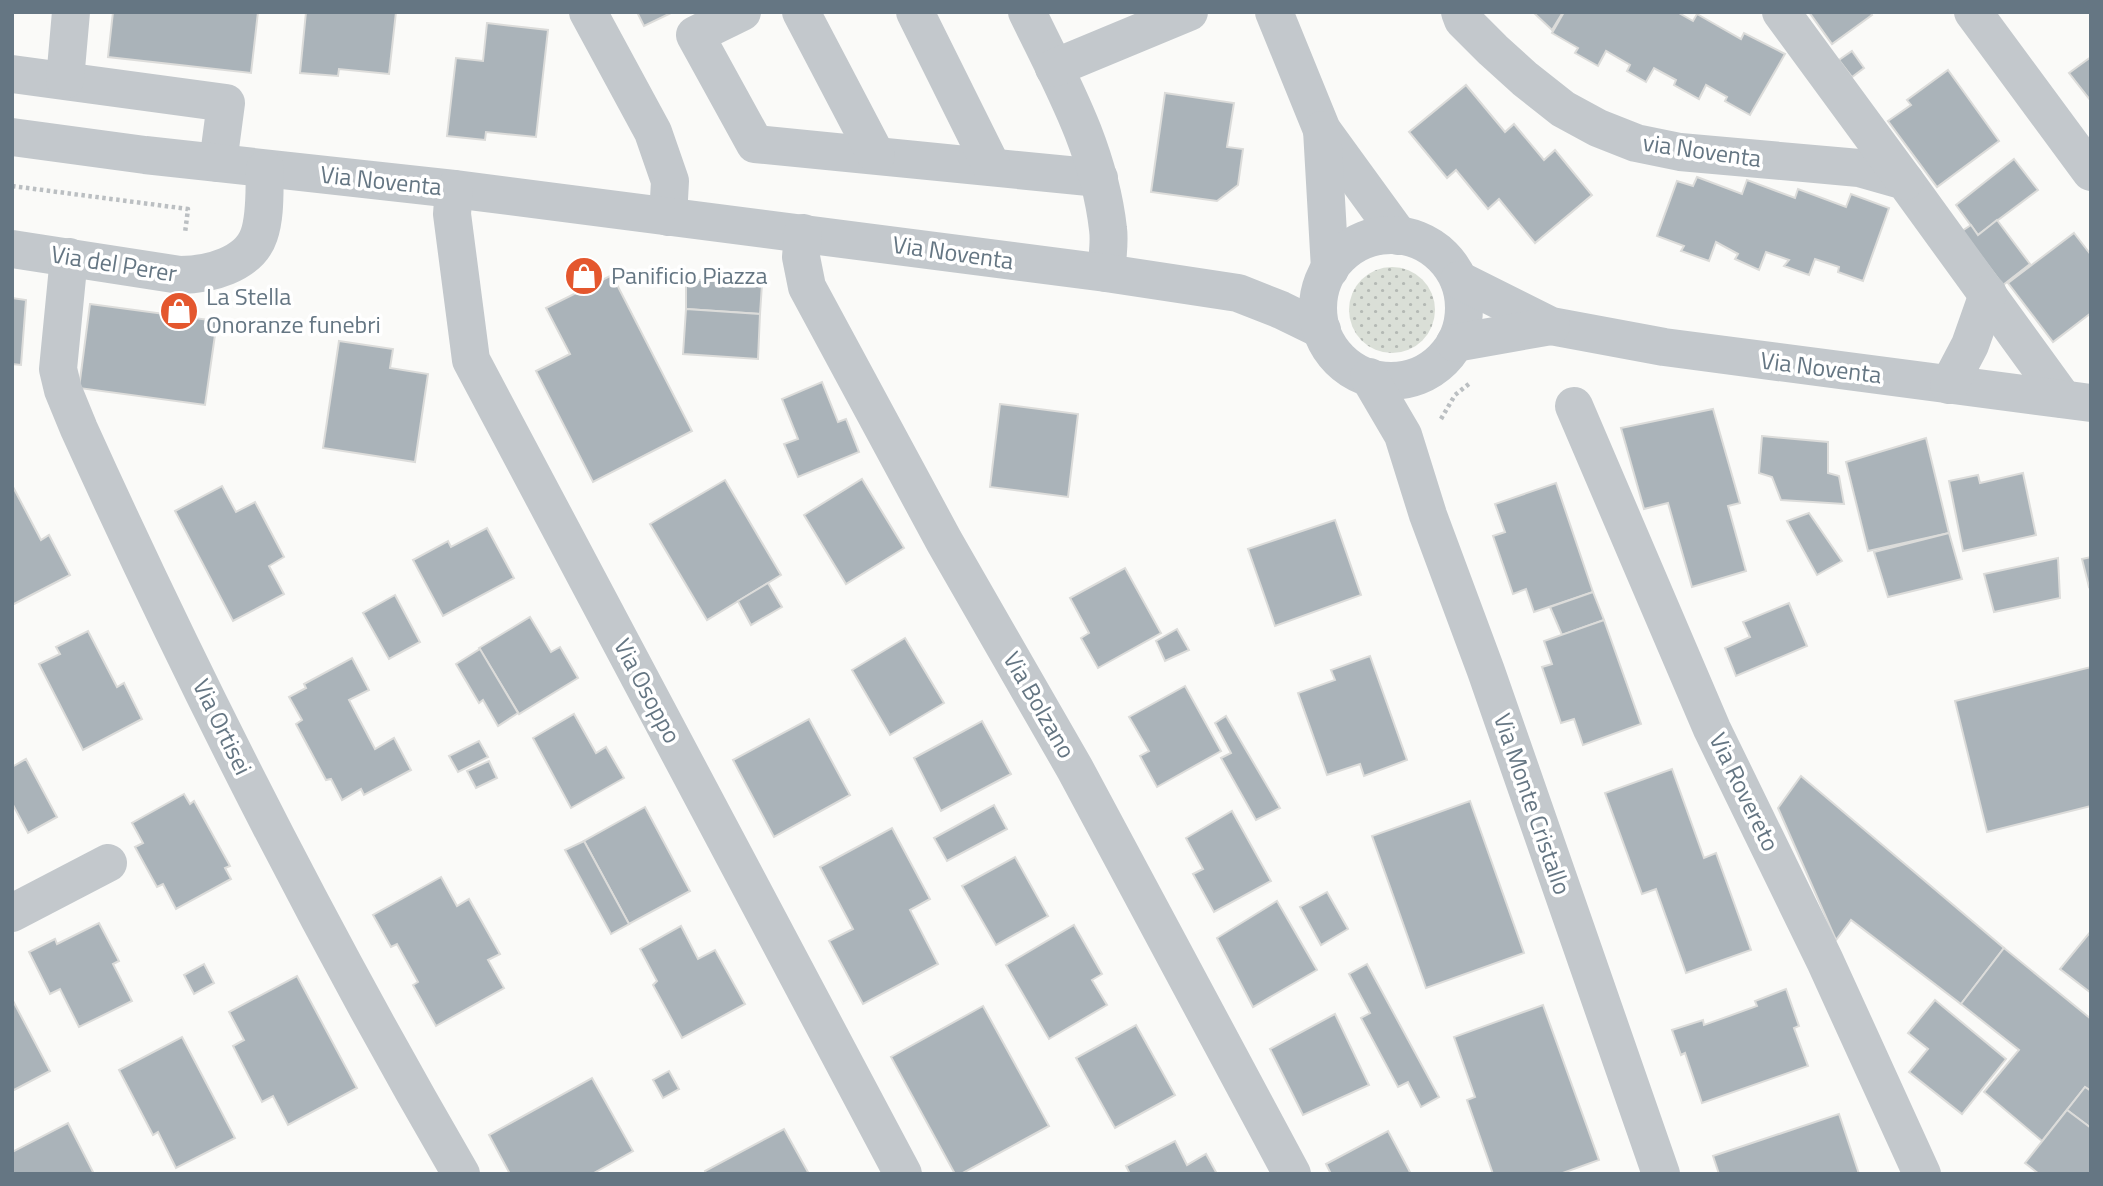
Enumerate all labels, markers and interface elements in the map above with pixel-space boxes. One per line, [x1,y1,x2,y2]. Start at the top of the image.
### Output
street label: via Noventa [1641,124,1764,176]
street label: Via Noventa [319,156,444,204]
street label: Via Noventa [890,226,1016,278]
street label: Via del Perer [49,235,180,291]
shop icon: Panificio Piazza [563,255,605,297]
place label: Panificio Piazza [611,257,768,293]
place label: La Stella Onoranze funebri [206,278,381,342]
shop icon: La Stella Onoranze funebri [158,290,200,332]
street label: Via Noventa [1758,342,1884,392]
street label: Via Osoppo [605,632,691,749]
street label: Via Bolzano [995,644,1085,765]
street label: Via Ortisei [184,672,262,781]
street label: Via Monte Cristallo [1485,708,1581,899]
street label: Via Rovereto [1701,726,1789,857]

